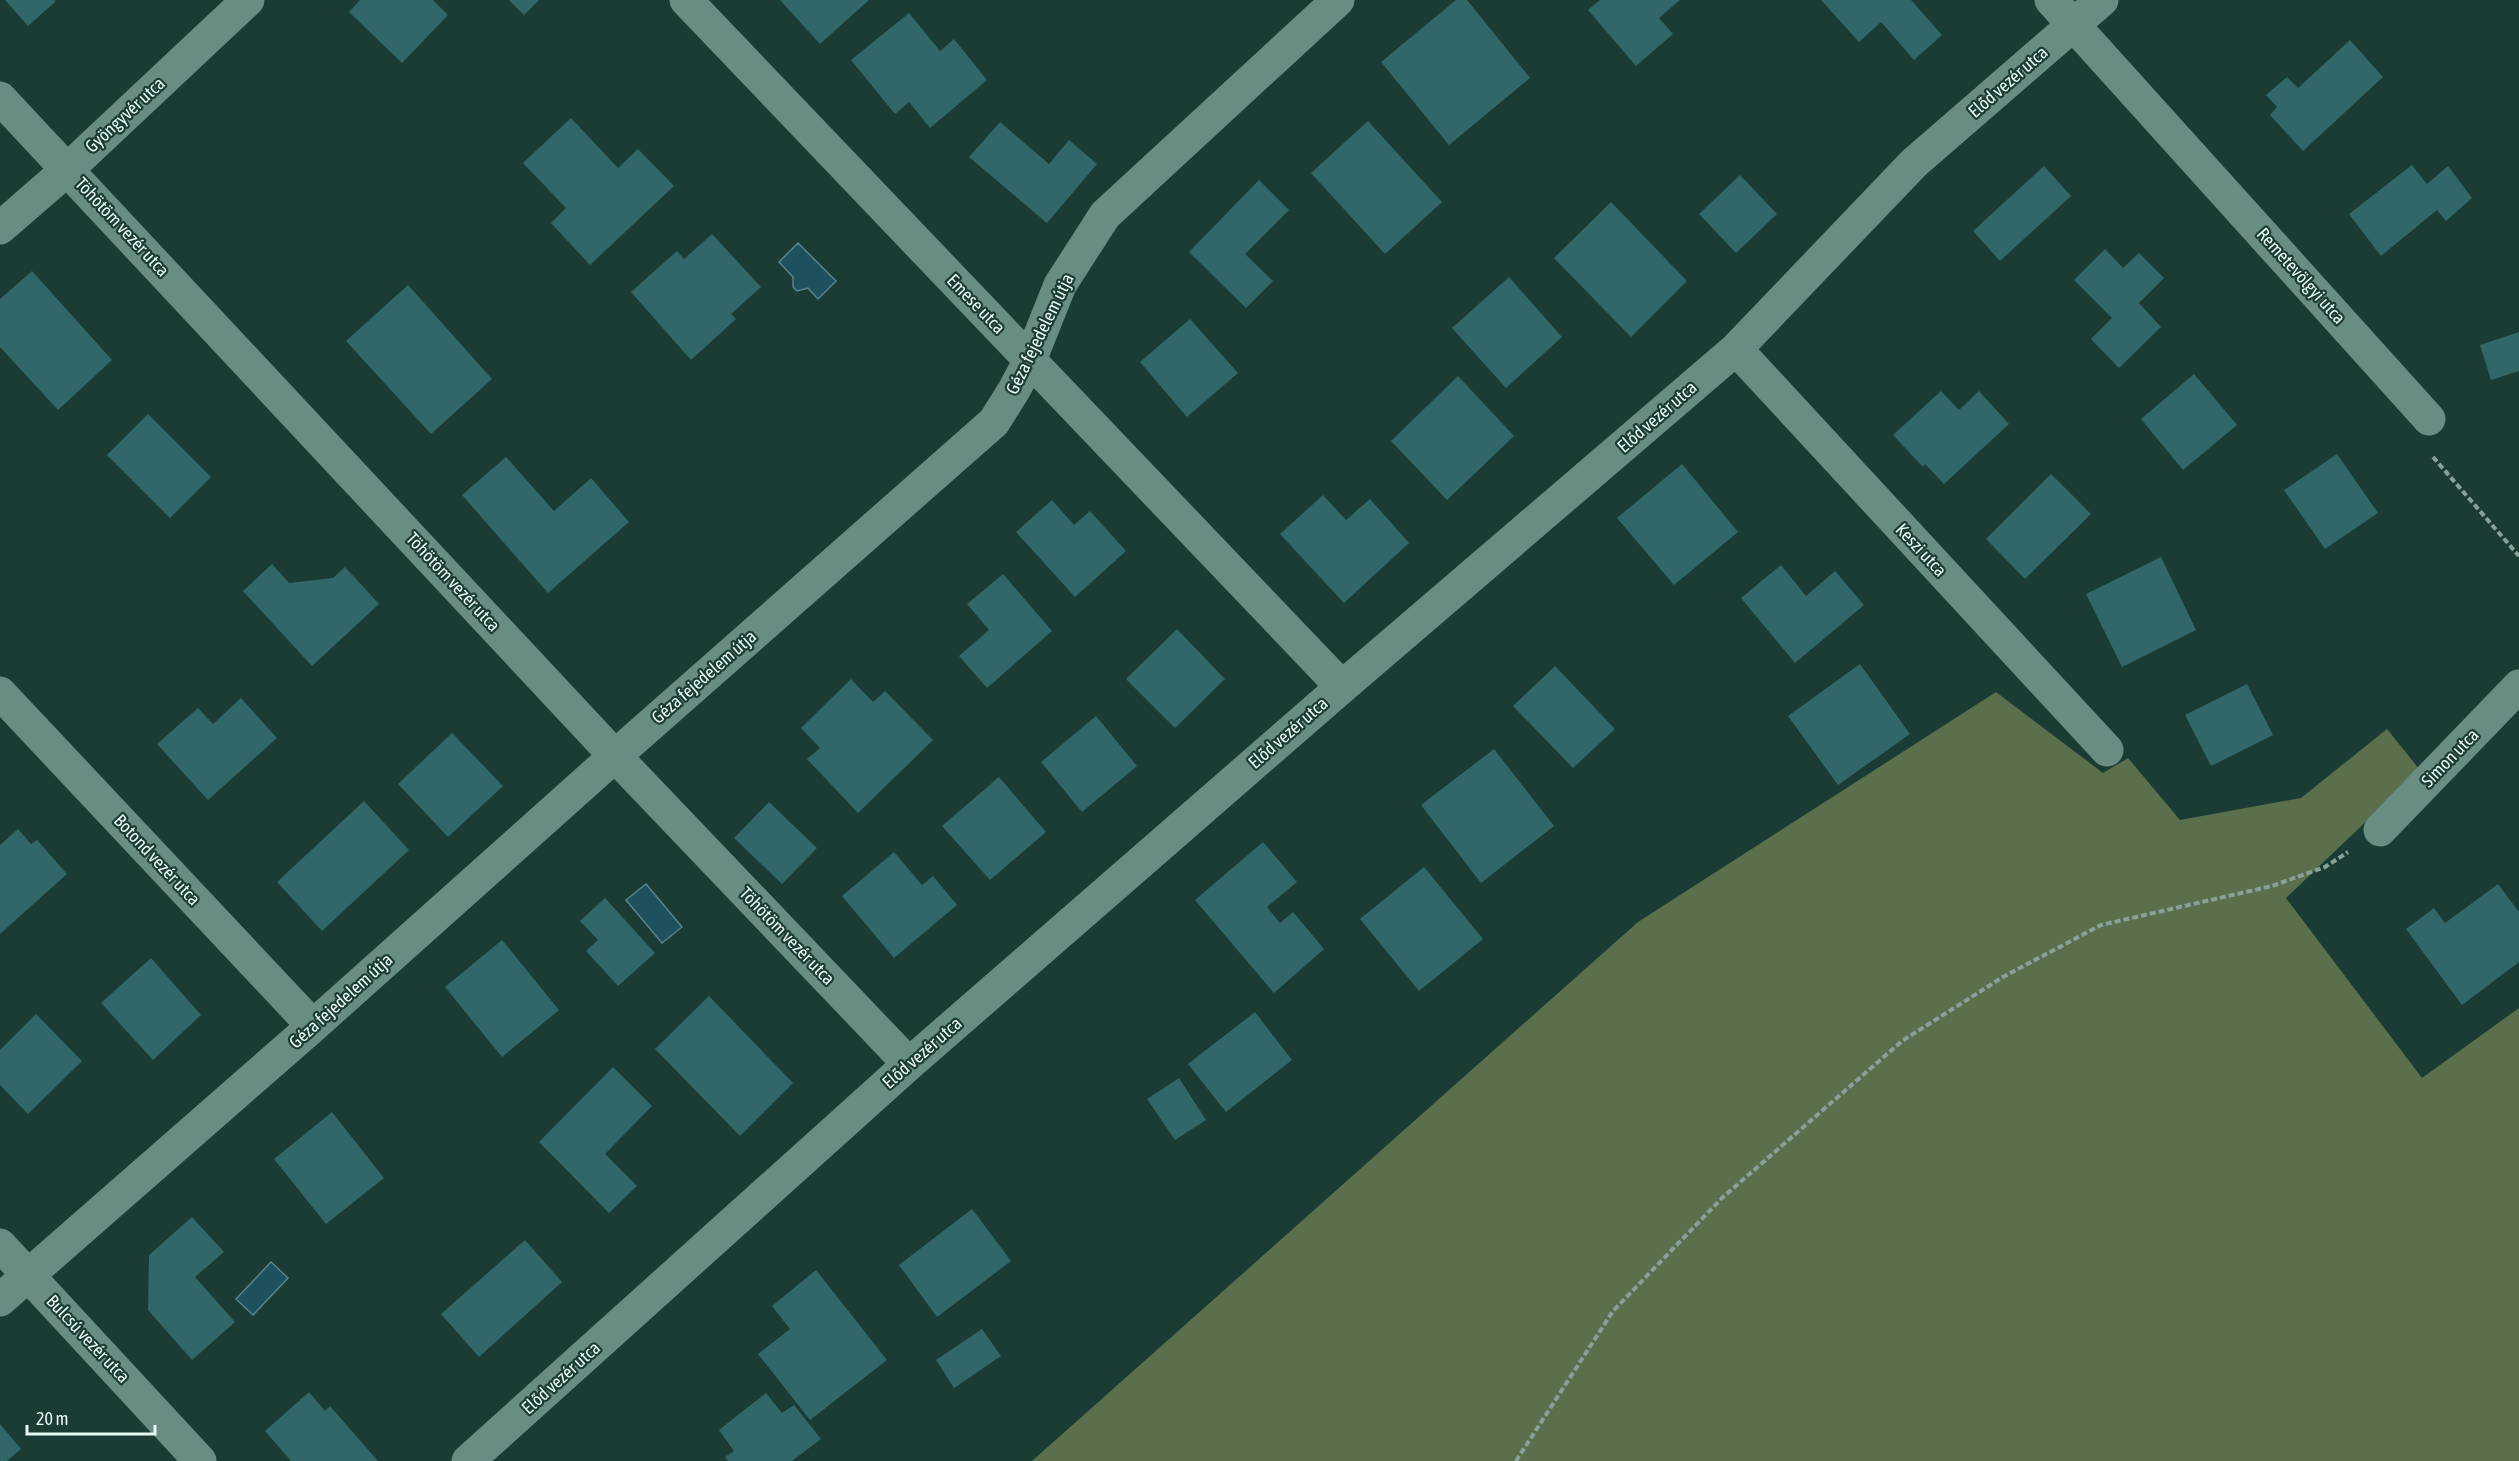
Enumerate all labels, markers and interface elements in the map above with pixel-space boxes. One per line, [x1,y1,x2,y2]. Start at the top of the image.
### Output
street label: Előd vezér utca [1964,42,2052,122]
street label: Gyöngyvér utca [81,72,169,157]
street label: Töhötöm vezér utca [71,173,174,281]
street label: Remetevölgyi utca [2253,223,2350,328]
street label: Emese utca [943,270,1010,338]
street label: Géza fejedelem útja [1001,270,1078,398]
street label: Előd vezér utca [1613,377,1701,457]
street label: Keszi utca [1892,519,1951,581]
street label: Töhötöm vezér utca [402,528,505,636]
street label: Géza fejedelem útja [647,626,760,728]
street label: Előd vezér utca [1244,693,1332,773]
street label: Simon utca [2417,724,2483,791]
street label: Botond vezér utca [110,810,205,909]
street label: Töhötöm vezér utca [735,882,839,989]
street label: Géza fejedelem útja [285,949,397,1052]
street label: Előd vezér utca [878,1013,966,1093]
street label: Bulcsú vezér utca [42,1290,134,1387]
street label: Előd vezér utca [517,1337,604,1418]
scale bar [27,1398,154,1436]
text: 20 m [36,1408,68,1429]

